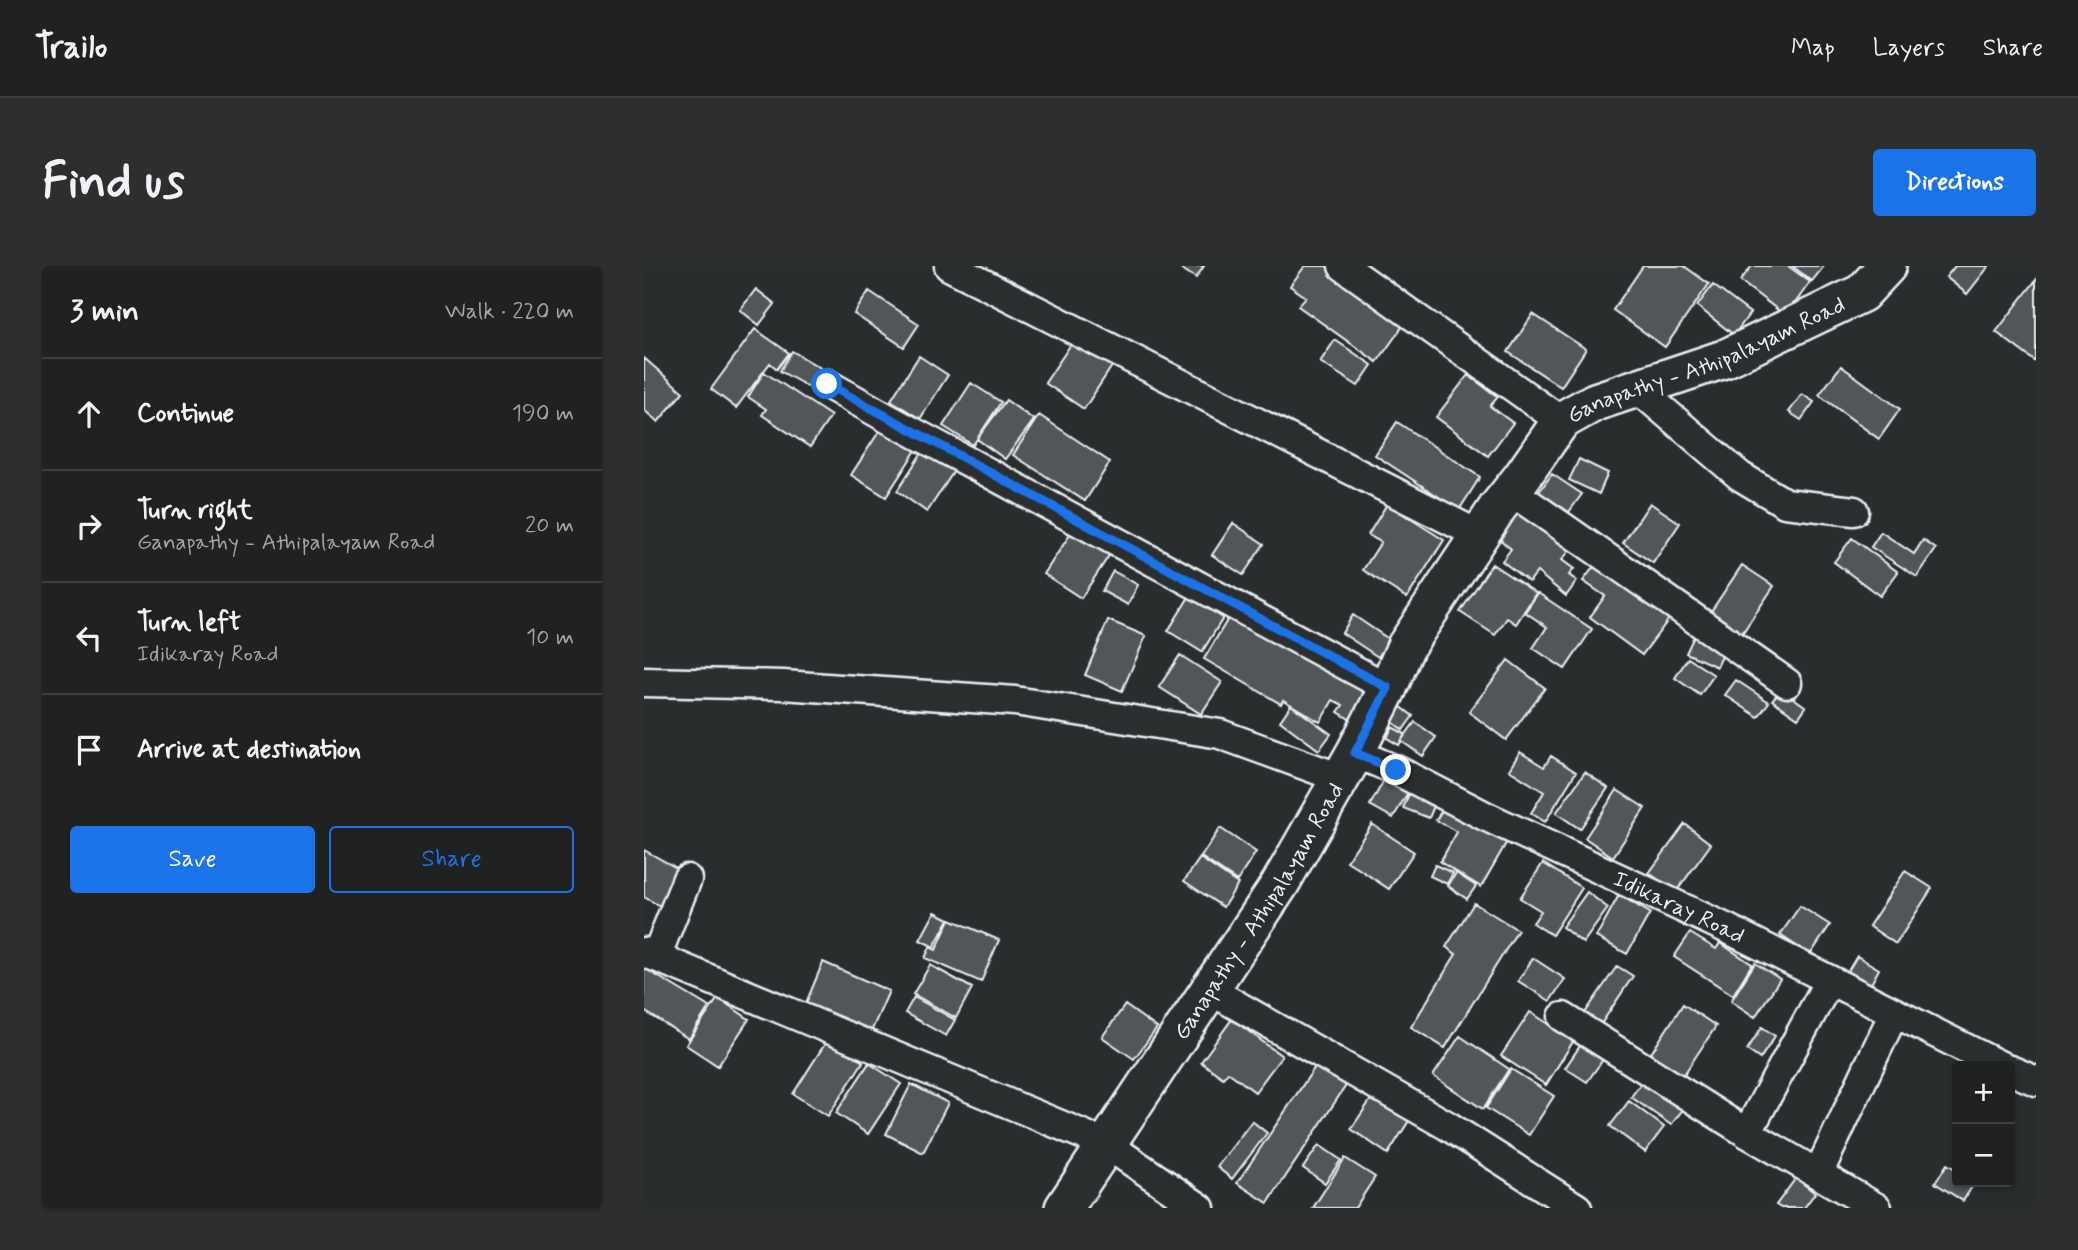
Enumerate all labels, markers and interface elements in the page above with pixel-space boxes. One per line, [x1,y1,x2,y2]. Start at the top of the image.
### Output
text: Trailo [35,26,107,70]
text: Map [1791,33,1835,64]
text: Layers [1873,33,1945,64]
text: Share [1983,33,2043,64]
button: Directions [1873,149,2036,216]
text: Find us [42,150,185,215]
street label: Ganapathy - Athipalayam Road [1562,290,1850,432]
text: 3 min [70,292,139,331]
text: Walk · 220 m [445,297,574,327]
route start [811,368,842,399]
icon: ahead [70,395,108,433]
text: Continue [137,397,234,431]
text: 190 m [512,399,574,429]
text: Turn right [137,494,253,528]
icon: right [70,507,108,545]
text: 20 m [525,511,574,541]
text: Ganapathy - Athipalayam Road [137,528,435,558]
text: Turn left [137,606,241,640]
icon: left [70,619,108,657]
text: 10 m [526,623,574,653]
text: Idikaray Road [137,640,279,670]
icon: arrive [70,731,108,769]
text: Arrive at destination [137,733,361,767]
route end [1380,754,1411,785]
street label: Ganapathy - Athipalayam Road [1167,778,1352,1046]
button: Save [70,826,315,893]
button: Share [329,826,574,893]
street label: Idikaray Road [1608,865,1749,952]
map controls [1952,1061,2015,1187]
button: + [1952,1061,2015,1124]
button: − [1952,1124,2015,1187]

